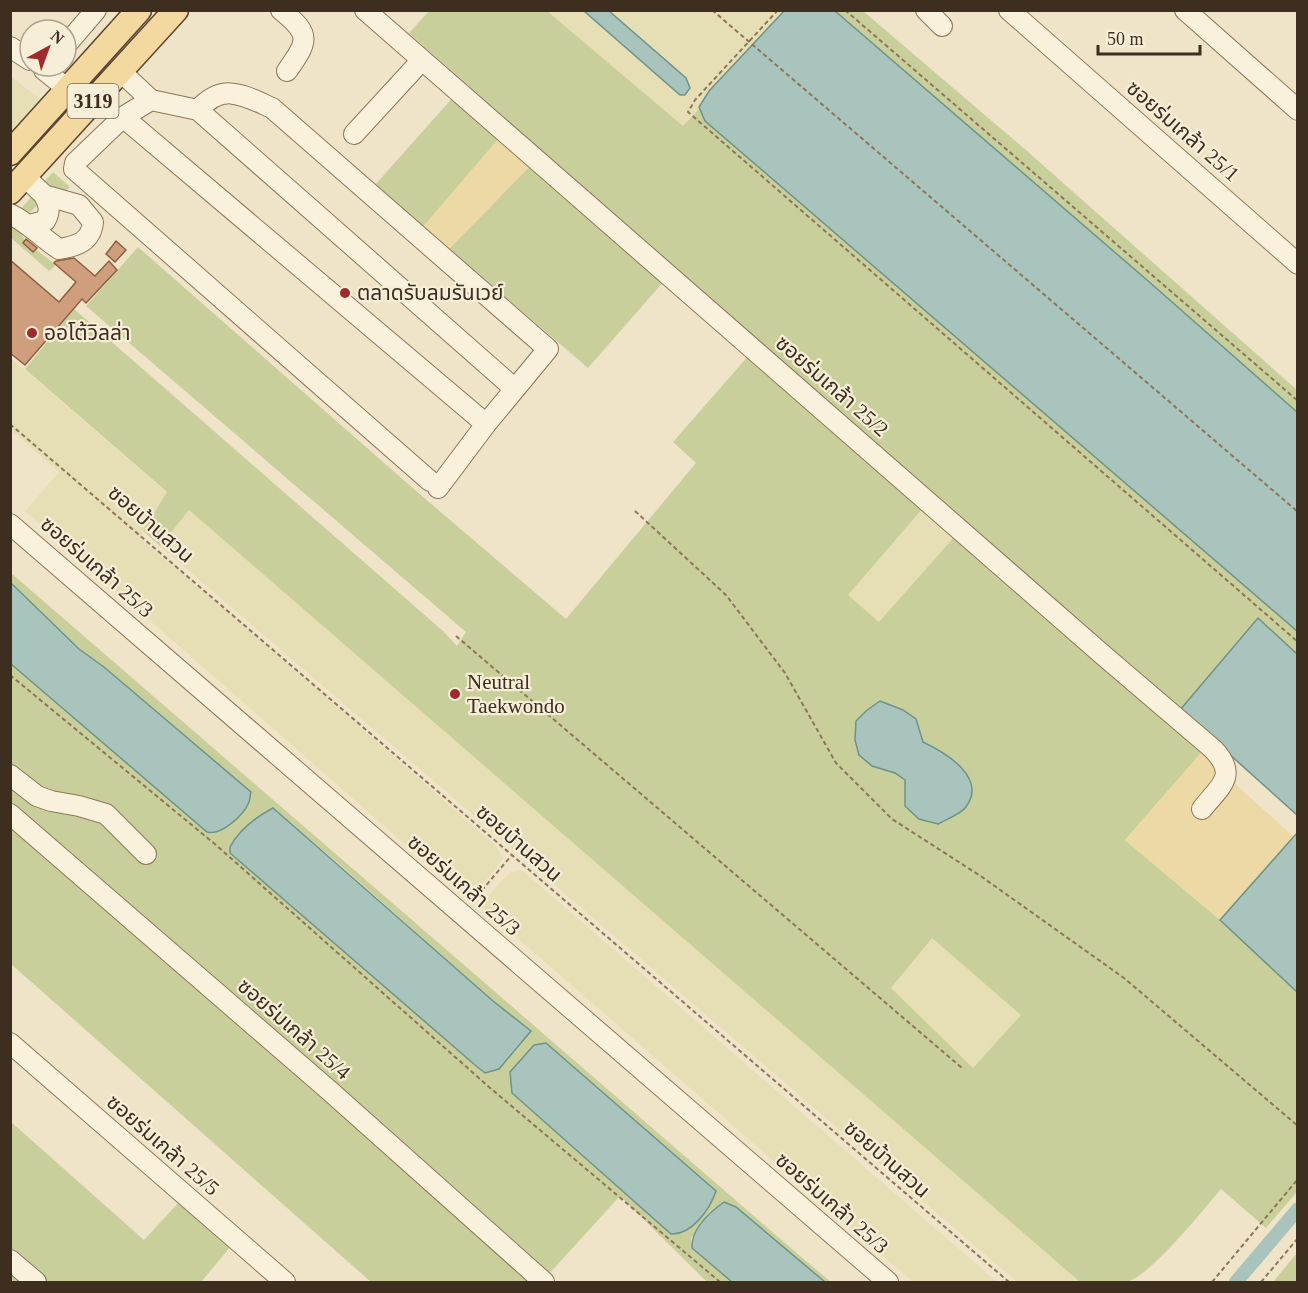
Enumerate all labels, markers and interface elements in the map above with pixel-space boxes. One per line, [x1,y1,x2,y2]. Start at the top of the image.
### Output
north arrow [18,18,78,78]
scale bar [1098,18,1200,56]
text: N [48,27,68,48]
text: 50 m [1107,29,1144,49]
street label: ซอยร่มเกล้า 25/1 [1122,76,1244,186]
road number: 3119 [68,84,118,118]
place label: ตลาดรับลมรันเวย์ [357,281,504,305]
marker: ตลาดรับลมรันเวย์ [338,286,352,300]
place label: ออโต้วิลล่า [44,321,131,345]
marker: ออโต้วิลล่า [25,326,39,340]
street label: ซอยร่มเกล้า 25/2 [771,331,893,441]
street label: ซอยบ้านสวน [103,480,199,568]
street label: ซอยร่มเกล้า 25/3 [36,512,158,622]
place label: Neutral Taekwondo [467,670,565,718]
marker: Neutral Taekwondo [448,687,462,701]
street label: ซอยบ้านสวน [471,799,567,887]
street label: ซอยร่มเกล้า 25/3 [403,830,525,940]
street label: ซอยร่มเกล้า 25/4 [233,974,356,1085]
street label: ซอยร่มเกล้า 25/5 [102,1090,224,1200]
street label: ซอยบ้านสวน [839,1115,935,1203]
street label: ซอยร่มเกล้า 25/3 [771,1148,893,1258]

